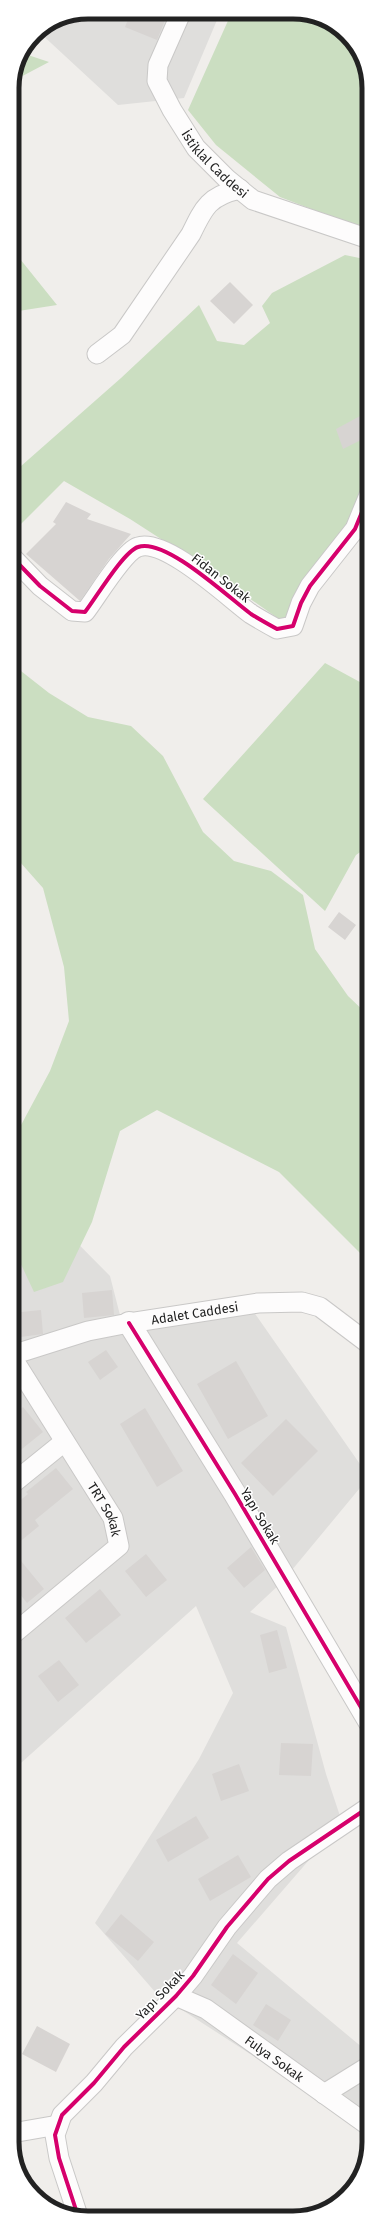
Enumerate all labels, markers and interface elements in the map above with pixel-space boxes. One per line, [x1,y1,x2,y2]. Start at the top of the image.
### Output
street label: İstiklal Caddesi [179,127,252,201]
street label: Fidan Sokak [189,550,254,606]
street label: Adalet Caddesi [150,1299,239,1327]
street label: TRT Sokak [85,1479,124,1538]
street label: Yapı Sokak [237,1485,283,1547]
street label: Yapı Sokak [133,1967,187,2023]
street label: Fulya Sokak [242,2032,307,2085]

